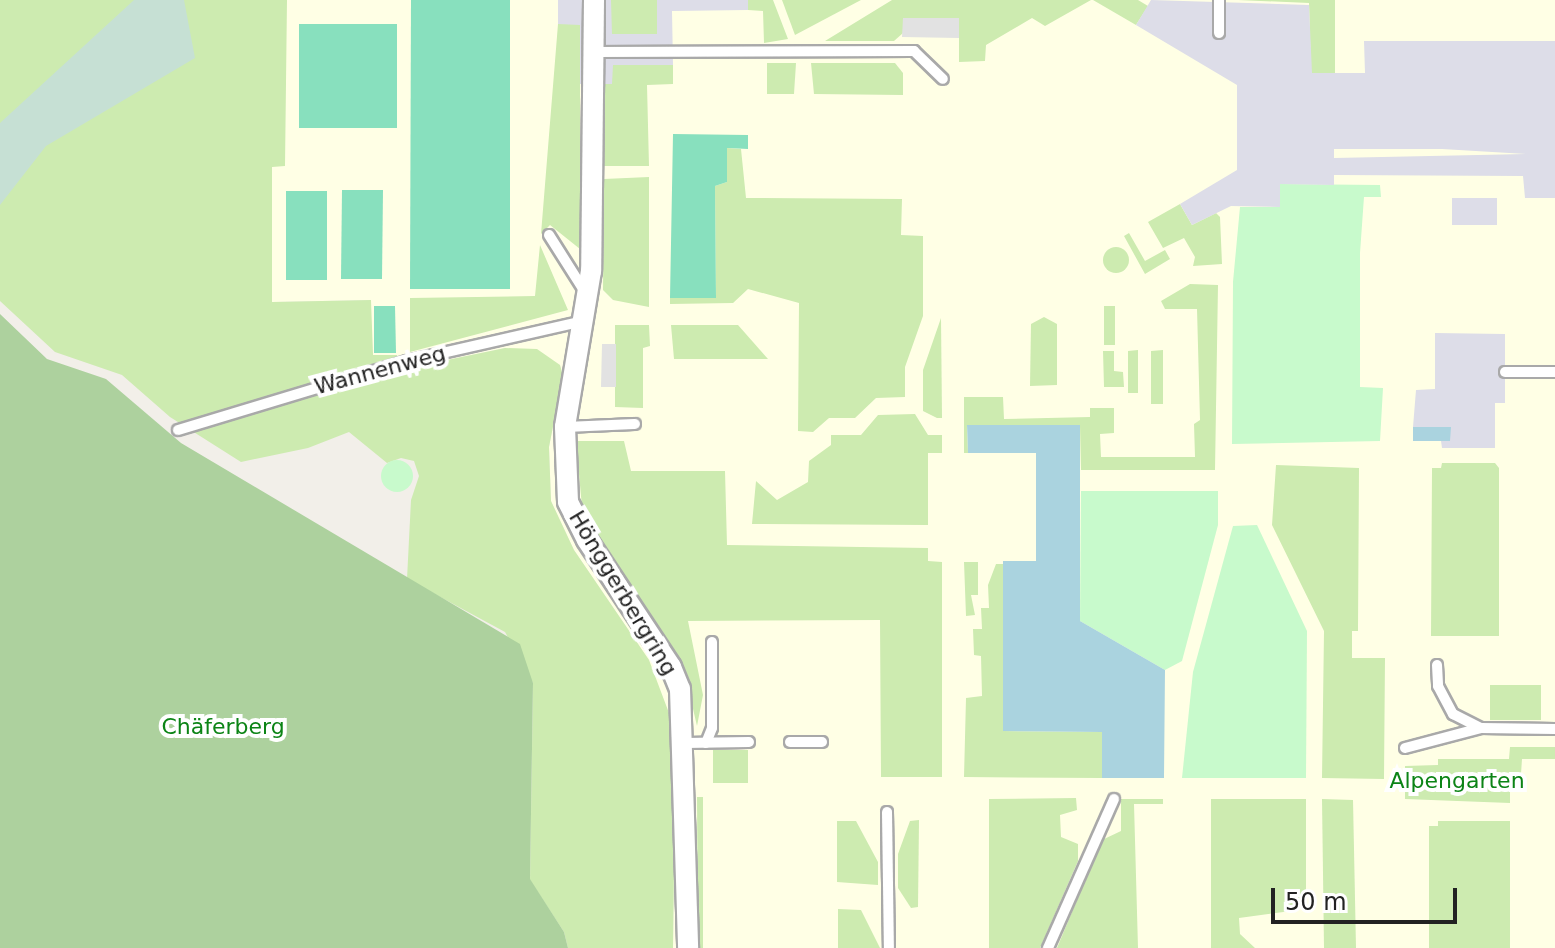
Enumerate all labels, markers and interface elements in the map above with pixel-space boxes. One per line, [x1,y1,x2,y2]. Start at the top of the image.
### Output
street label: Wannenweg [312,340,448,400]
street label: Hönggerbergring [563,506,683,680]
park label: Chäferberg [161,714,285,740]
park label: Alpengarten [1389,768,1525,794]
scale bar [1275,872,1461,922]
text: 50 m [1285,888,1347,916]

